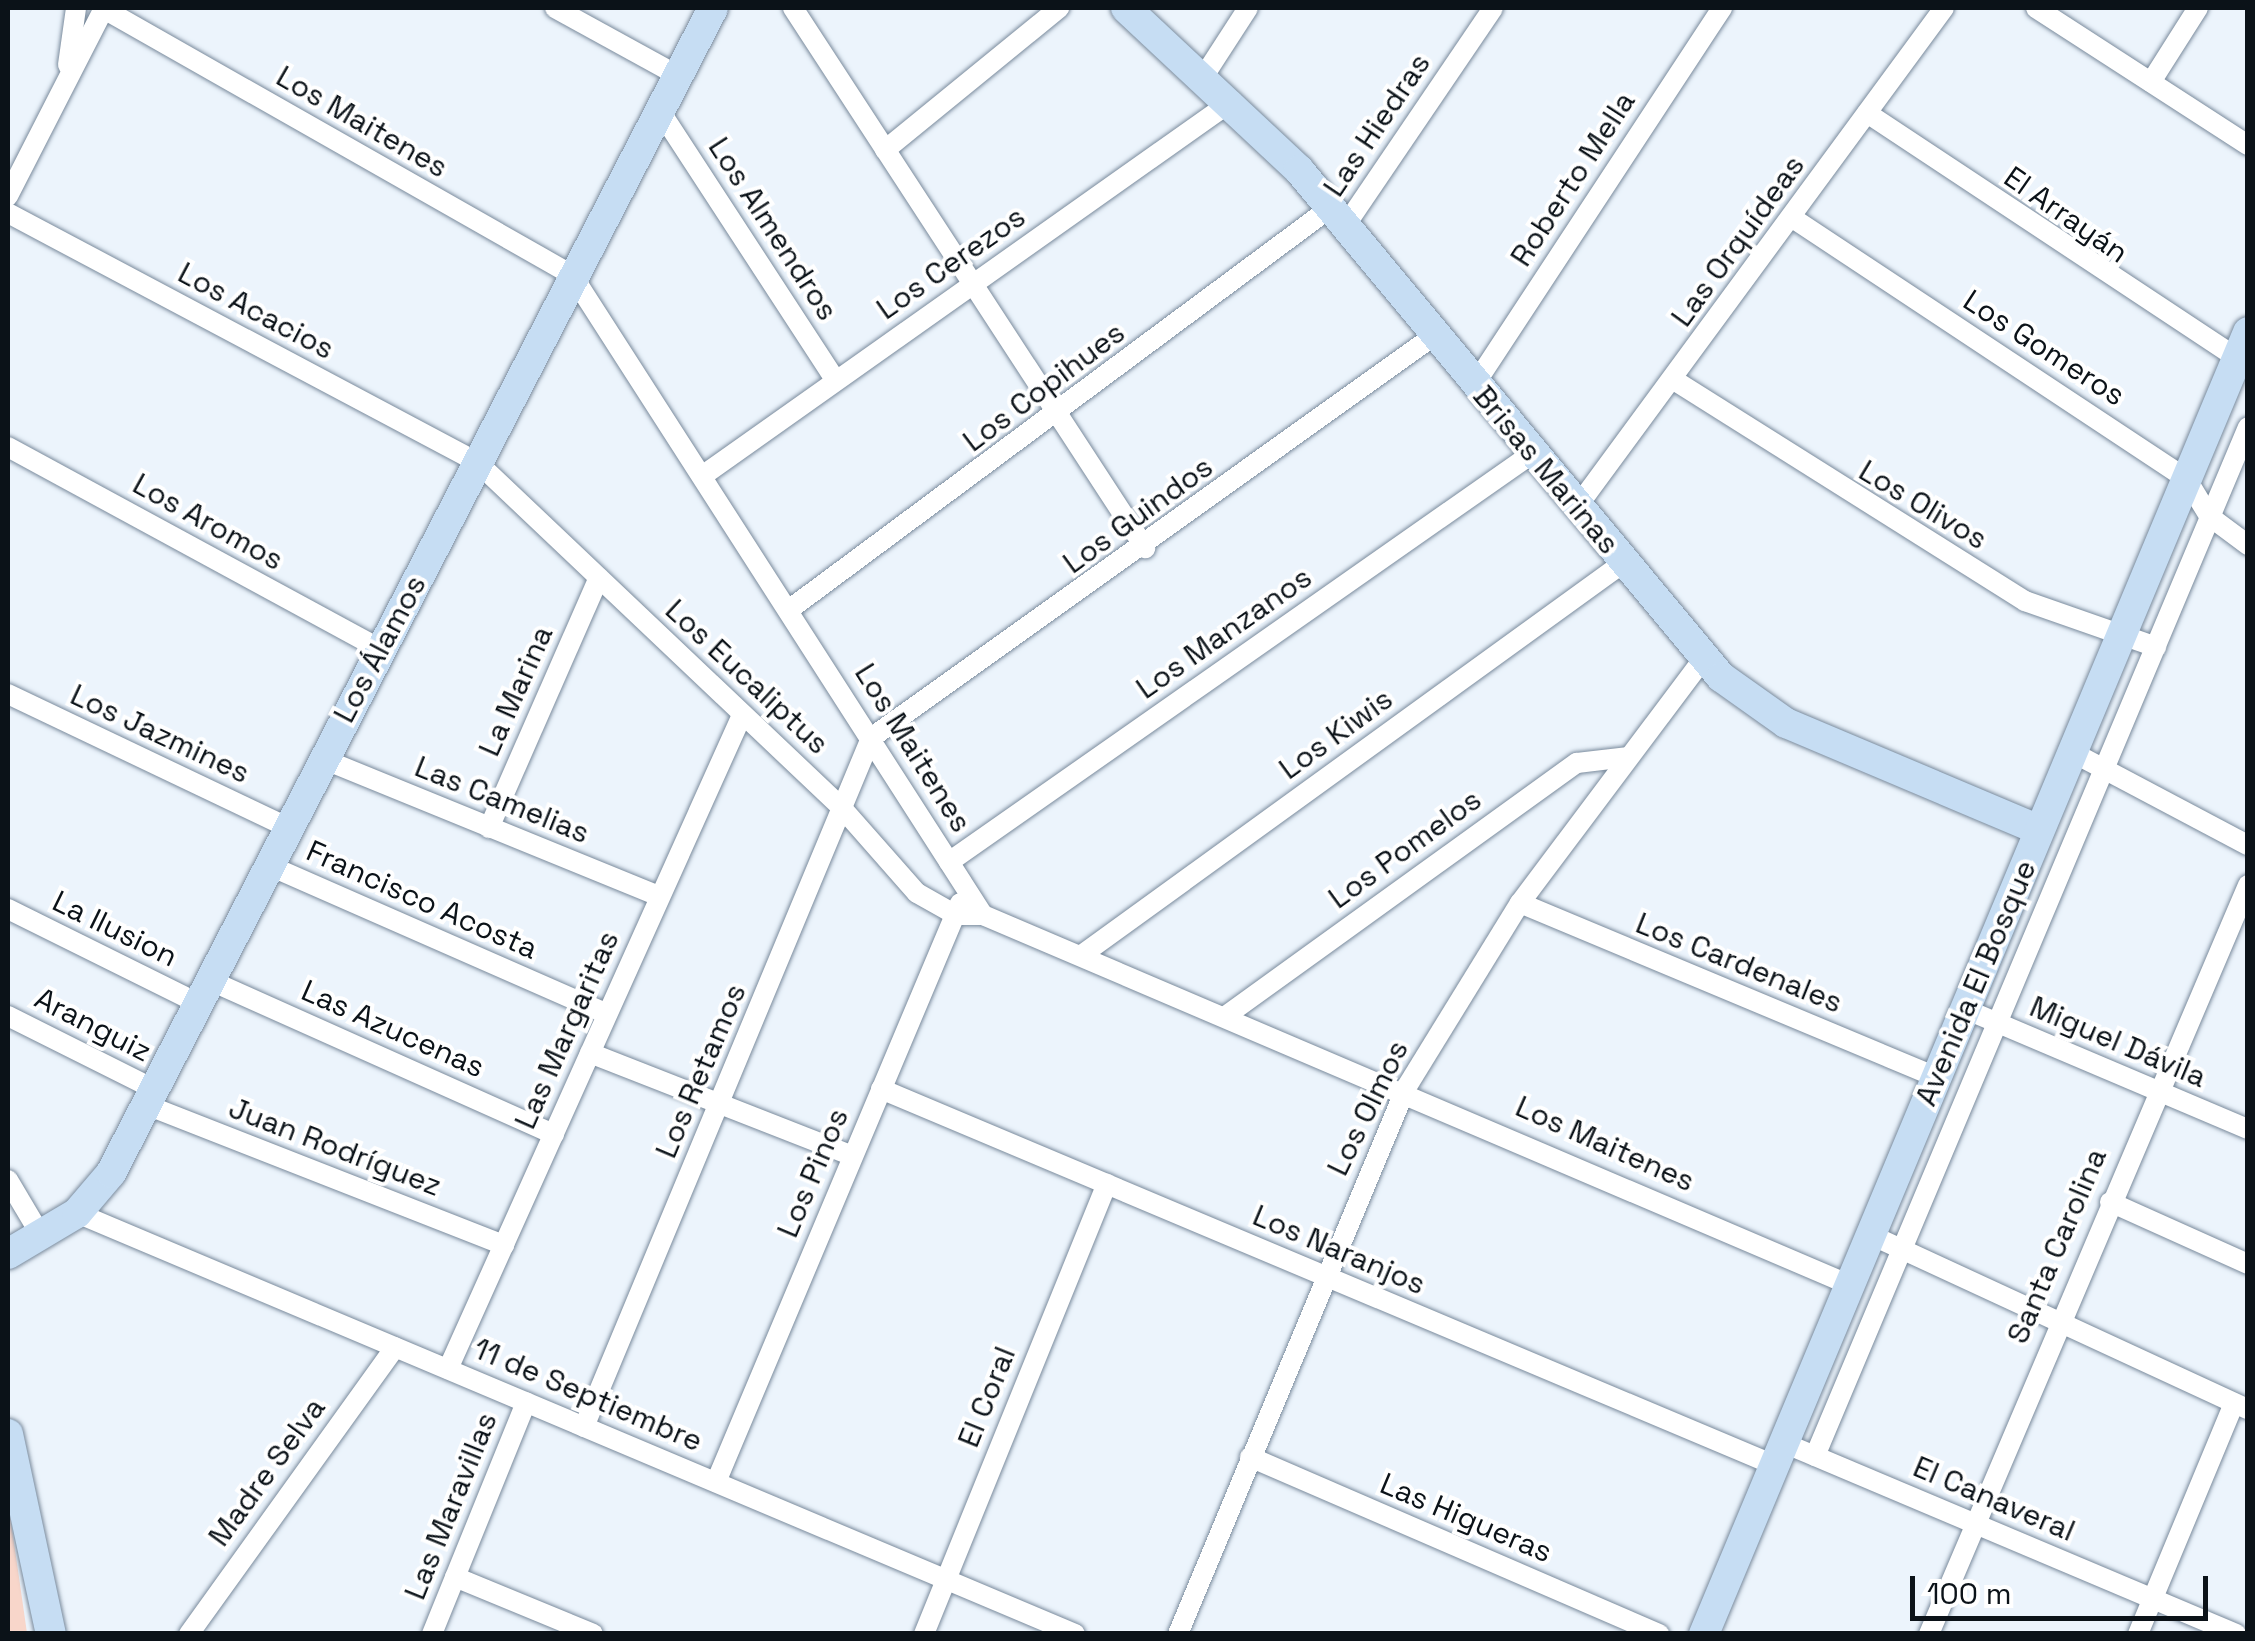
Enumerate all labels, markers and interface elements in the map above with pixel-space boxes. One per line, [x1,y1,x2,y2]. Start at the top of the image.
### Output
street label: Las Hiedras [1316,47,1438,203]
street label: Los Maitenes [270,58,454,186]
street label: Roberto Mella [1503,85,1643,273]
street label: Los Almendros [700,131,846,327]
street label: Las Orquídeas [1664,148,1812,334]
street label: El Arrayán [1997,159,2135,271]
street label: Los Cerezos [870,199,1032,327]
street label: Los Acacios [172,255,340,367]
street label: Los Gomeros [1956,282,2132,414]
street label: Los Copihues [956,315,1132,459]
street label: Brisas Marinas [1465,379,1627,561]
street label: Los Guindos [1056,449,1220,581]
street label: Los Olivos [1852,453,1994,557]
street label: Los Aromos [126,466,290,578]
street label: Los Manzanos [1130,559,1318,707]
street label: Los Álamos [326,569,434,729]
street label: Los Eucaliptus [658,592,836,762]
street label: La Marina [471,620,561,762]
street label: Los Maitenes [847,657,979,839]
street label: Los Jazmines [65,677,255,791]
street label: Los Kiwis [1272,681,1400,787]
street label: Las Camelias [410,749,594,851]
street label: Los Pomelos [1322,782,1488,916]
street label: Francisco Acosta [301,833,543,967]
street label: Avenida El Bosque [1908,855,2044,1111]
street label: La Ilusion [47,883,183,975]
street label: Los Cardenales [1631,905,1847,1021]
street label: Las Margaritas [507,925,627,1135]
street label: Las Azucenas [296,973,490,1085]
street label: Los Retamos [648,979,754,1163]
street label: Aranguiz [29,980,157,1070]
street label: Miguel Dávila [2024,989,2212,1095]
street label: Los Olmos [1320,1035,1416,1181]
street label: Los Maitenes [1510,1089,1700,1199]
street label: Juan Rodríguez [224,1090,446,1204]
street label: Los Pinos [770,1103,856,1243]
street label: Santa Carolina [2000,1143,2114,1349]
street label: Los Naranjos [1247,1198,1431,1302]
street label: 11 de Septiembre [468,1331,708,1459]
street label: El Coral [951,1342,1023,1452]
street label: Madre Selva [201,1391,333,1553]
street label: Las Maravillas [397,1407,505,1605]
street label: El Canaveral [1908,1449,2080,1549]
street label: Las Higueras [1375,1466,1557,1570]
scale bar [1915,1556,2212,1618]
text: 100 m [1927,1574,2012,1613]

